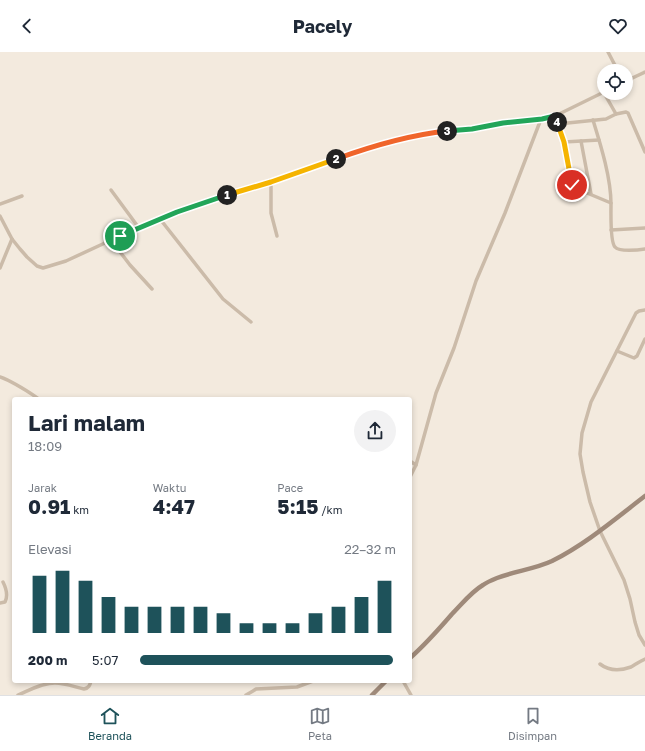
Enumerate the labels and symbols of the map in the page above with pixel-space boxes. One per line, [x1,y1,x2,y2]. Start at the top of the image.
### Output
pin: 4 [547,112,567,132]
pin: 3 [437,121,457,141]
pin: 2 [326,149,346,169]
pin [555,168,589,202]
pin: 1 [217,185,237,205]
pin [103,219,137,253]

